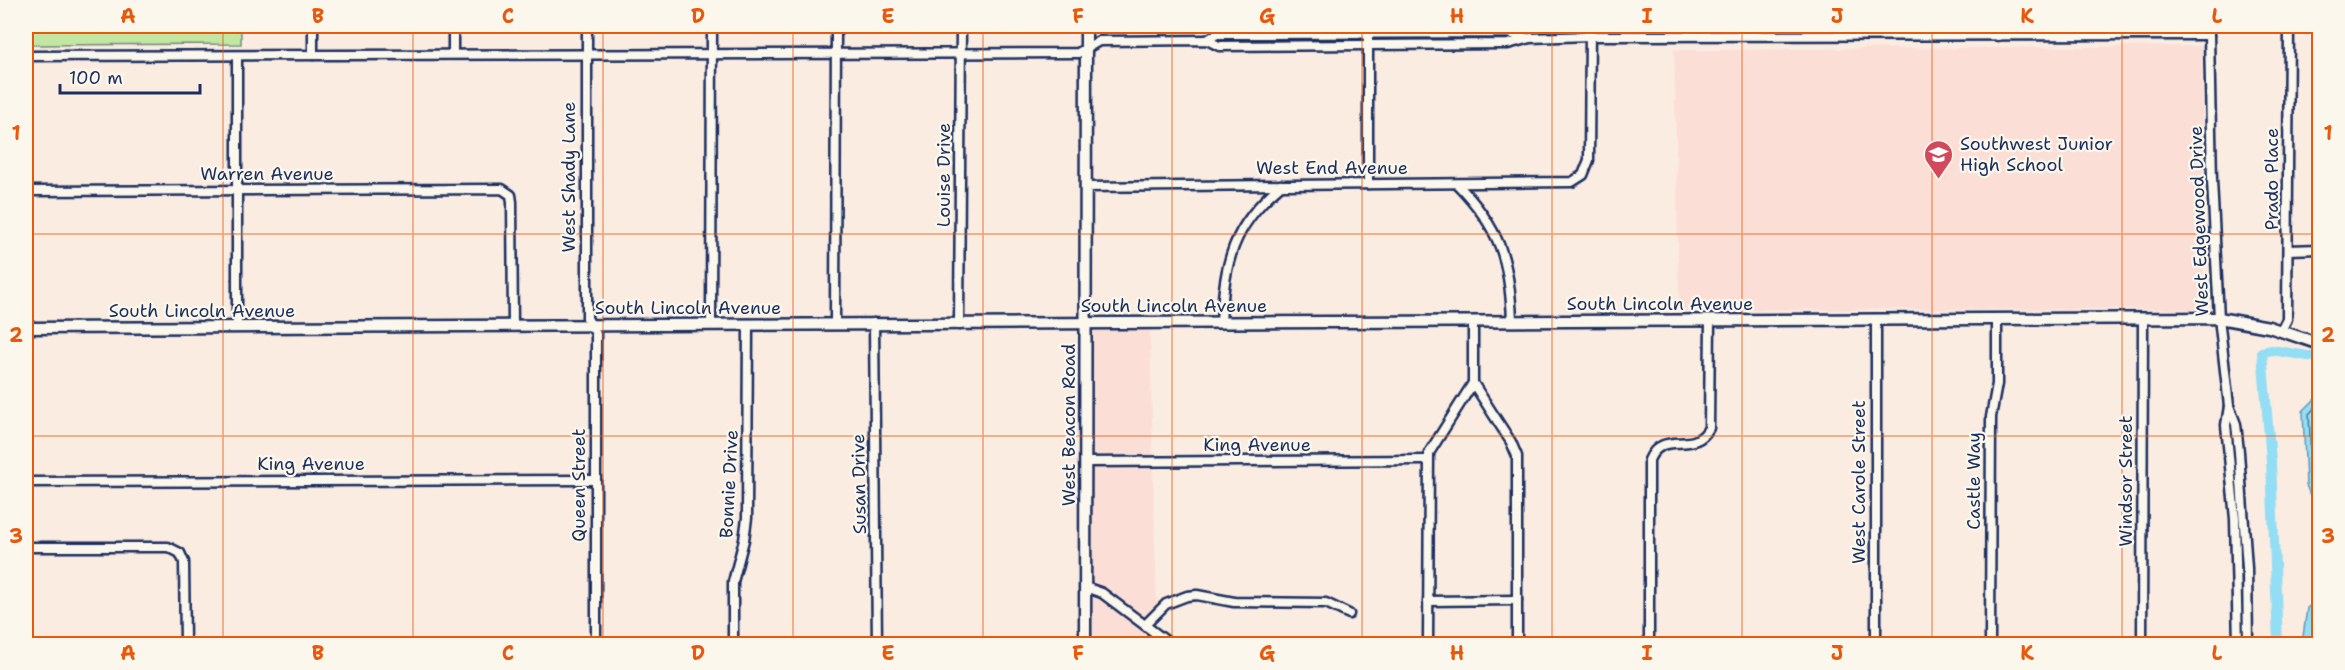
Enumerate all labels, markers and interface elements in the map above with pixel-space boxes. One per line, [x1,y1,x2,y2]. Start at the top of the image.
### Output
text: A [120,3,136,29]
text: B [312,3,324,29]
text: C [502,3,514,29]
text: D [691,3,705,29]
text: E [881,3,895,29]
text: F [1072,3,1084,29]
text: G [1259,3,1275,29]
text: H [1450,3,1464,29]
text: I [1641,3,1653,29]
text: J [1831,3,1844,29]
text: K [2020,3,2034,29]
text: L [2212,3,2223,29]
scale bar [60,57,200,95]
text: 100 m [69,66,123,90]
street label: West Shady Lane [557,102,581,252]
text: 1 [11,120,21,146]
text: 1 [2323,120,2333,146]
street label: Louise Drive [932,123,956,227]
street label: West Edgewood Drive [2184,125,2214,317]
street label: Prado Place [2260,128,2284,230]
place label: Southwest Junior High School [1960,132,2113,177]
school or university icon: Southwest Junior High School [1923,138,1955,180]
street label: West End Avenue [1256,156,1408,180]
street label: Warren Avenue [200,162,334,186]
street label: South Lincoln Avenue [1567,292,1753,316]
street label: South Lincoln Avenue [1081,294,1267,318]
street label: South Lincoln Avenue [595,296,781,320]
street label: South Lincoln Avenue [109,299,295,323]
text: 2 [9,322,23,348]
text: 2 [2321,322,2335,348]
street label: West Beacon Road [1057,344,1081,506]
street label: West Carole Street [1847,400,1871,564]
street label: Windsor Street [2114,415,2138,547]
street label: Queen Street [567,428,591,542]
street label: Bonnie Drive [714,429,744,539]
street label: Castle Way [1962,432,1986,530]
street label: Susan Drive [846,433,872,535]
street label: King Avenue [1203,433,1311,457]
street label: King Avenue [257,452,365,476]
text: 3 [9,523,23,549]
text: 3 [2321,523,2335,549]
text: A [120,640,136,666]
text: B [312,640,324,666]
text: C [502,640,514,666]
text: D [691,640,705,666]
text: E [881,640,895,666]
text: F [1072,640,1084,666]
text: G [1259,640,1275,666]
text: H [1450,640,1464,666]
text: I [1641,640,1653,666]
text: J [1831,640,1844,666]
text: K [2020,640,2034,666]
text: L [2212,640,2223,666]

